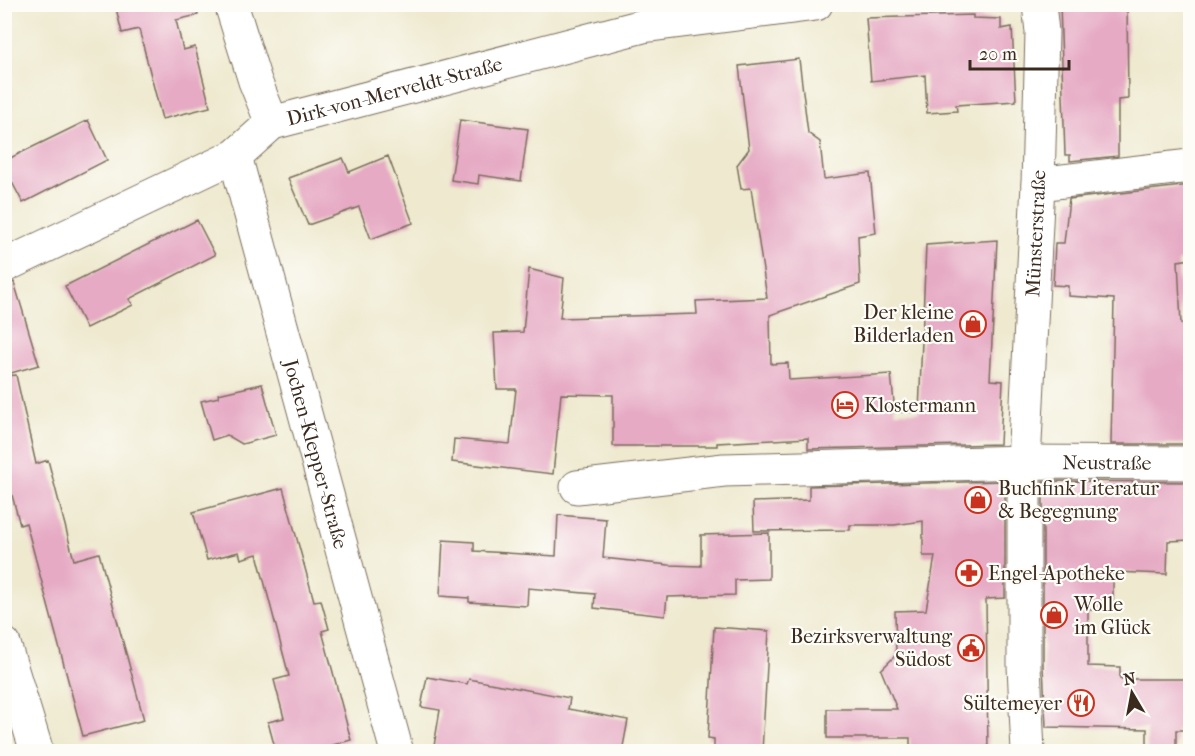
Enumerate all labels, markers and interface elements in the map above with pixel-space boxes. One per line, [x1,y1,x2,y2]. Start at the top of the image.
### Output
scale bar [970,33,1069,71]
text: 20 m [979,44,1017,65]
street label: Dirk-von-Merveldt-Straße [284,52,505,131]
street label: Münsterstraße [1021,169,1050,297]
place label: Der kleine Bilderladen [853,301,954,347]
shop icon: Der kleine Bilderladen [958,309,988,339]
street label: Jochen-Klepper-Straße [278,355,352,552]
hotel icon: Klostermann [830,390,860,420]
place label: Klostermann [864,394,976,417]
street label: Neustraße [1062,451,1152,475]
place label: Buchfink Literatur & Begegnung [998,477,1160,523]
shop icon: Buchfink Literatur & Begegnung [963,485,993,515]
pharmacy icon: Engel-Apotheke [954,558,984,588]
place label: Engel-Apotheke [988,562,1125,585]
place label: Wolle im Glück [1073,593,1151,639]
shop icon: Wolle im Glück [1039,600,1069,630]
place label: Bezirksverwaltung Südost [790,625,952,671]
public building icon: Bezirksverwaltung Südost [956,633,986,663]
north arrow [1102,663,1162,723]
text: N [1122,668,1138,689]
restaurant icon: Sültemeyer [1066,688,1096,718]
place label: Sültemeyer [963,692,1062,715]

